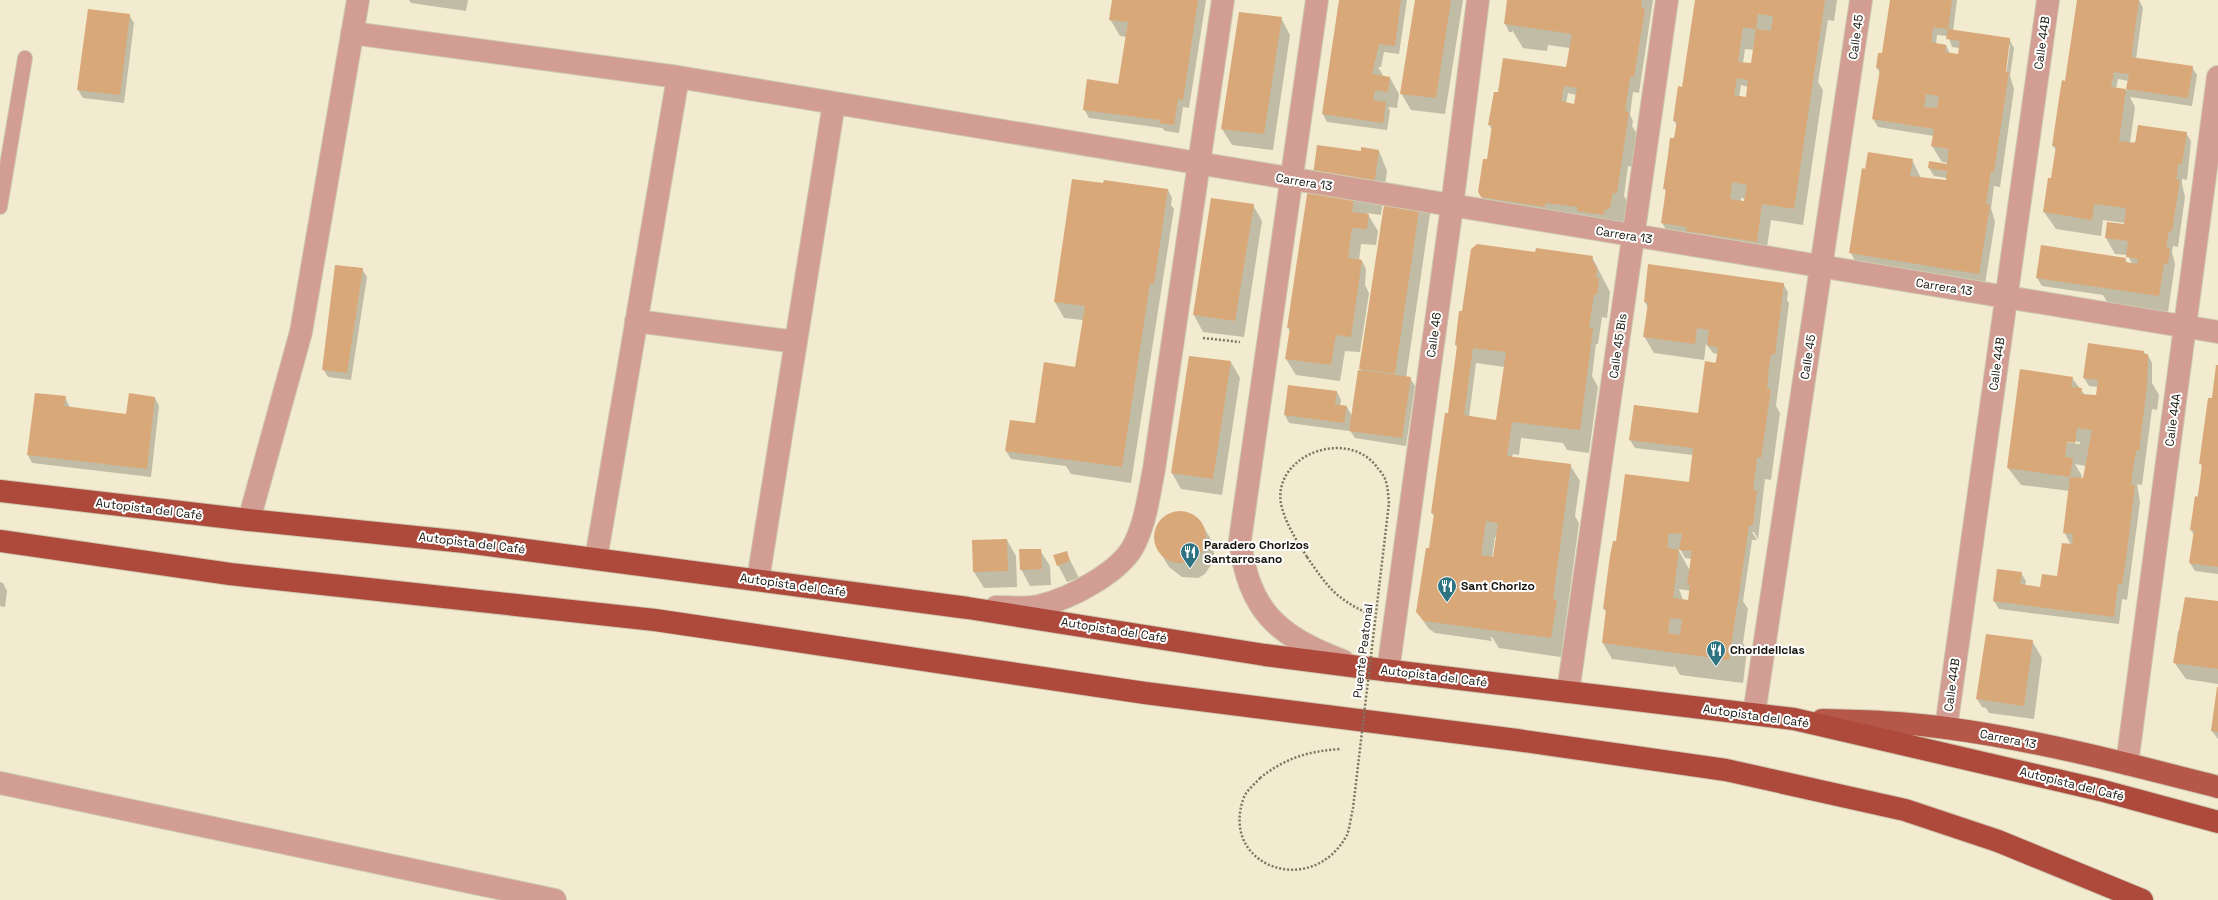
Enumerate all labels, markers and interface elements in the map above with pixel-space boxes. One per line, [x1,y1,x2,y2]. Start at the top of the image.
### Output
street label: Calle 45 [1845,13,1867,61]
street label: Calle 44B [2030,15,2054,71]
street label: Carrera 13 [1275,170,1333,194]
street label: Carrera 13 [1595,223,1653,247]
street label: Carrera 13 [1915,275,1973,299]
street label: Calle 46 [1423,311,1445,359]
street label: Calle 45 Bis [1606,312,1630,380]
street label: Calle 45 [1797,333,1819,381]
street label: Calle 44B [1985,336,2009,392]
street label: Calle 44A [2161,392,2185,447]
street label: Autopista del Café [95,495,203,523]
street label: Autopista del Café [418,529,526,557]
place label: Paradero Chorizos Santarrosano [1204,537,1309,567]
restaurant icon: Paradero Chorizos Santarrosano [1179,541,1201,569]
street label: Autopista del Café [739,570,847,600]
restaurant icon: Sant Chorizo [1436,575,1458,603]
place label: Sant Chorizo [1461,578,1535,594]
street label: Puente Peatonal [1349,603,1377,699]
street label: Autopista del Café [1060,614,1168,646]
restaurant icon: Choridelicias [1705,639,1727,667]
place label: Choridelicias [1730,642,1805,658]
street label: Calle 44B [1940,657,1964,713]
street label: Autopista del Café [1380,662,1488,690]
street label: Autopista del Café [1702,701,1810,731]
street label: Carrera 13 [1978,726,2038,752]
street label: Autopista del Café [2018,763,2126,805]

